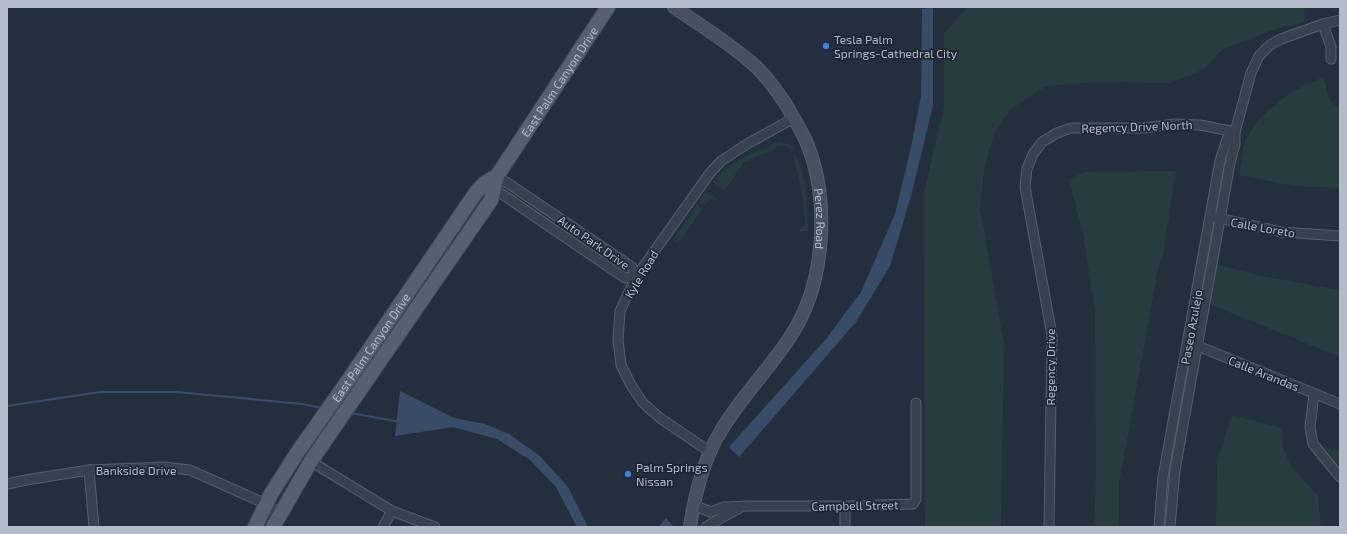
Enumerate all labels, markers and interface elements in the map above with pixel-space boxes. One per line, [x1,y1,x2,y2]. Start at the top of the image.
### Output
street label: East Palm Canyon Drive [518,24,600,139]
place label: Tesla Palm Springs-Cathedral City [834,32,958,60]
marker: Tesla Palm Springs-Cathedral City [821,41,831,51]
street label: Regency Drive North [1081,117,1193,135]
street label: Perez Road [812,187,828,250]
street label: Auto Park Drive [556,212,632,272]
street label: Calle Loreto [1230,214,1296,240]
street label: Kyle Road [621,247,661,301]
street label: Paseo Azulejo [1178,288,1205,366]
street label: East Palm Canyon Drive [328,290,413,404]
street label: Regency Drive [1043,329,1057,405]
street label: Calle Arandas [1227,353,1301,393]
place label: Palm Springs Nissan [636,460,708,488]
street label: Bankside Drive [96,463,176,477]
marker: Palm Springs Nissan [623,469,633,479]
street label: Campbell Street [811,497,899,513]

